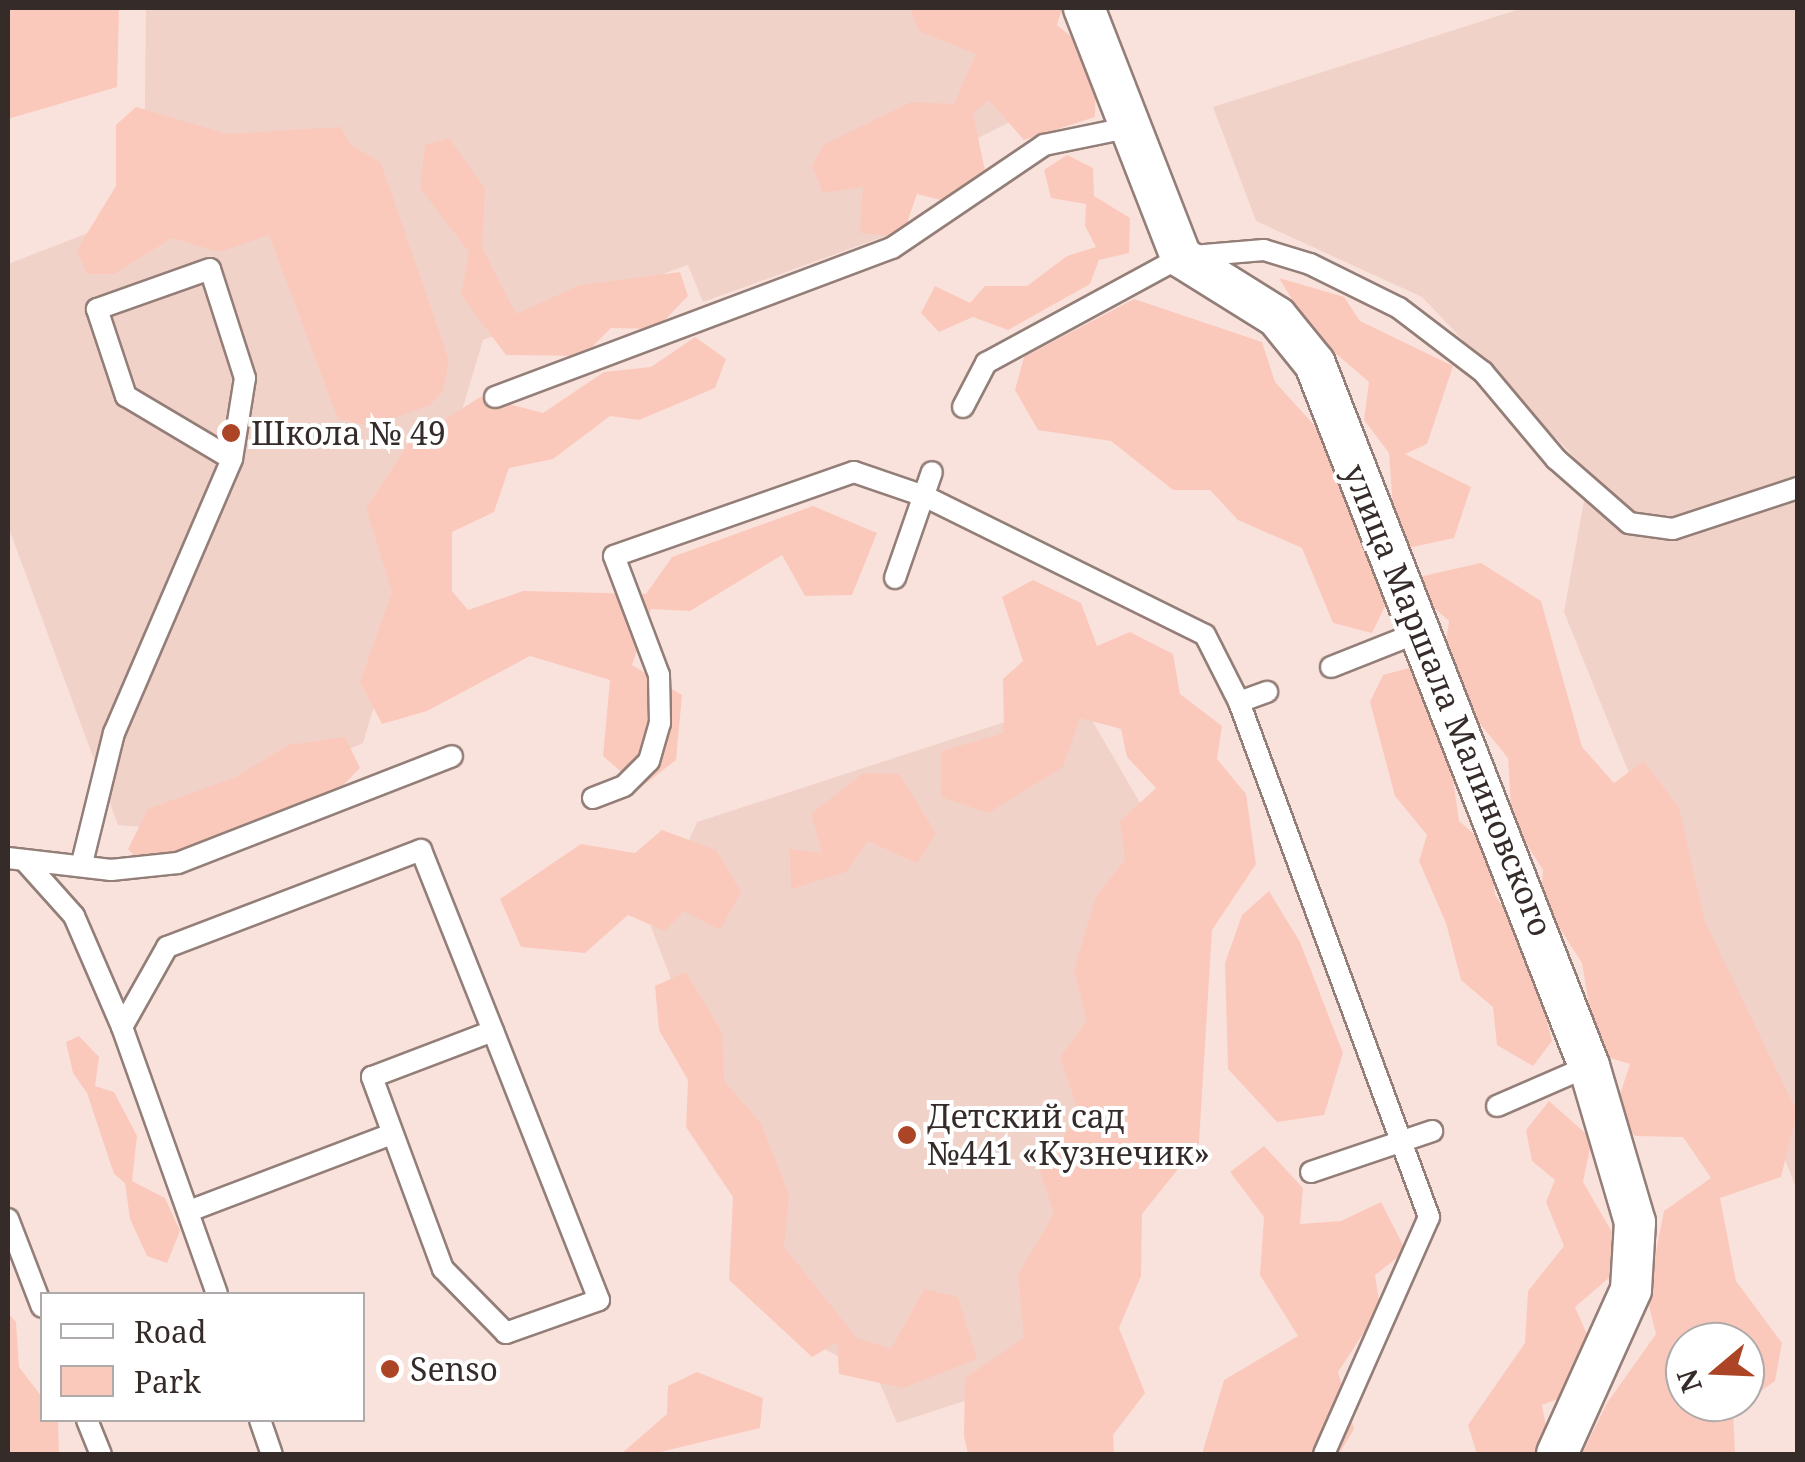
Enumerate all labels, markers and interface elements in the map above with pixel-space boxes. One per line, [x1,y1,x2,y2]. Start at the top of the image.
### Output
place label: Школа № 49 [251,414,446,452]
marker: Школа № 49 [220,422,242,444]
street label: улица Маршала Малиновского [1336,459,1560,941]
place label: Детский сад №441 «Кузнечик» [927,1098,1210,1173]
marker: Детский сад №441 «Кузнечик» [896,1124,918,1146]
legend [40,1292,365,1422]
text: Road [134,1311,206,1352]
north arrow [1665,1322,1765,1422]
place label: Senso [410,1350,498,1388]
marker: Senso [379,1358,401,1380]
text: Park [134,1361,201,1402]
text: N [1667,1364,1710,1398]

